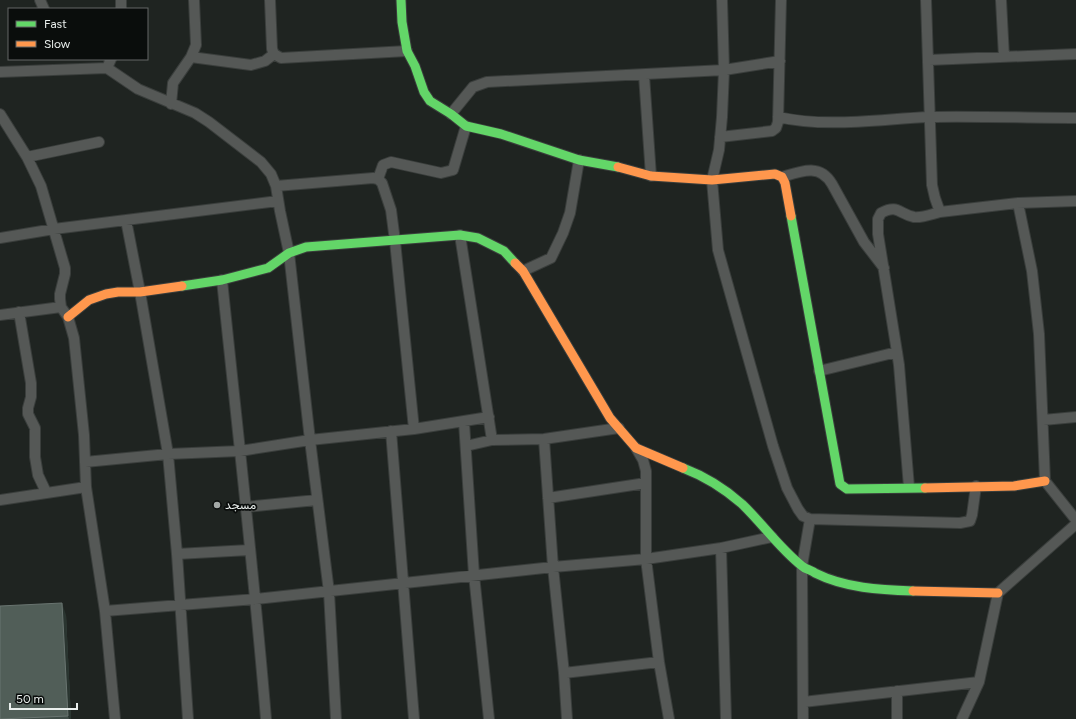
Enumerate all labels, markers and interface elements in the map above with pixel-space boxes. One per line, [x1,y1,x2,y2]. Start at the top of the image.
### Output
legend [8,8,148,60]
text: Fast [44,17,67,31]
text: Slow [44,37,71,51]
place label: مسجد [225,498,256,512]
marker: مسجد [212,500,222,510]
scale bar [10,685,77,711]
text: 50 m [16,692,44,706]

